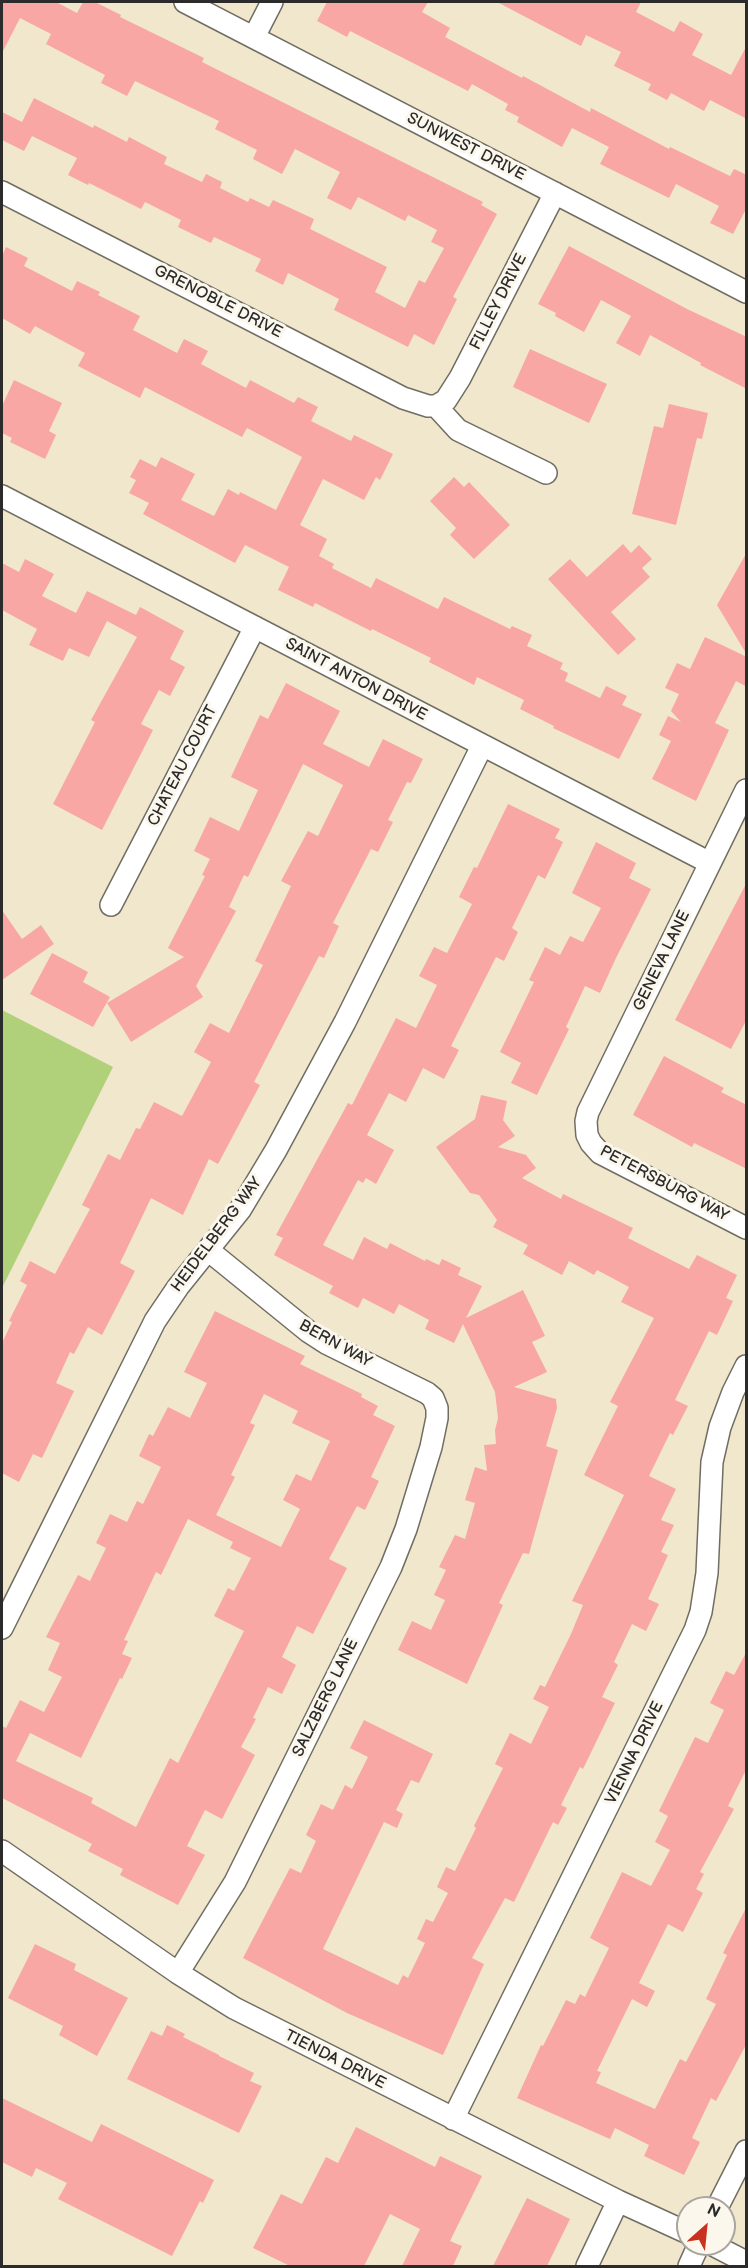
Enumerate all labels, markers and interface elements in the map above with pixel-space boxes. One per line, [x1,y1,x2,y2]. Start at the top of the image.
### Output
street label: SUNWEST DRIVE [404,109,528,185]
street label: FILLEY DRIVE [466,251,532,353]
street label: GRENOBLE DRIVE [151,261,285,343]
street label: SAINT ANTON DRIVE [282,634,430,726]
street label: CHATEAU COURT [144,702,222,830]
street label: GENEVA LANE [629,908,695,1014]
street label: PETERSBURG WAY [596,1142,732,1226]
street label: HEIDELBERG WAY [168,1174,266,1296]
street label: BERN WAY [295,1316,375,1372]
street label: SALZBERG LANE [289,1636,363,1760]
street label: VIENNA DRIVE [602,1698,668,1808]
street label: TIENDA DRIVE [281,2026,389,2094]
north arrow [676,2196,736,2256]
text: N [704,2200,723,2222]

